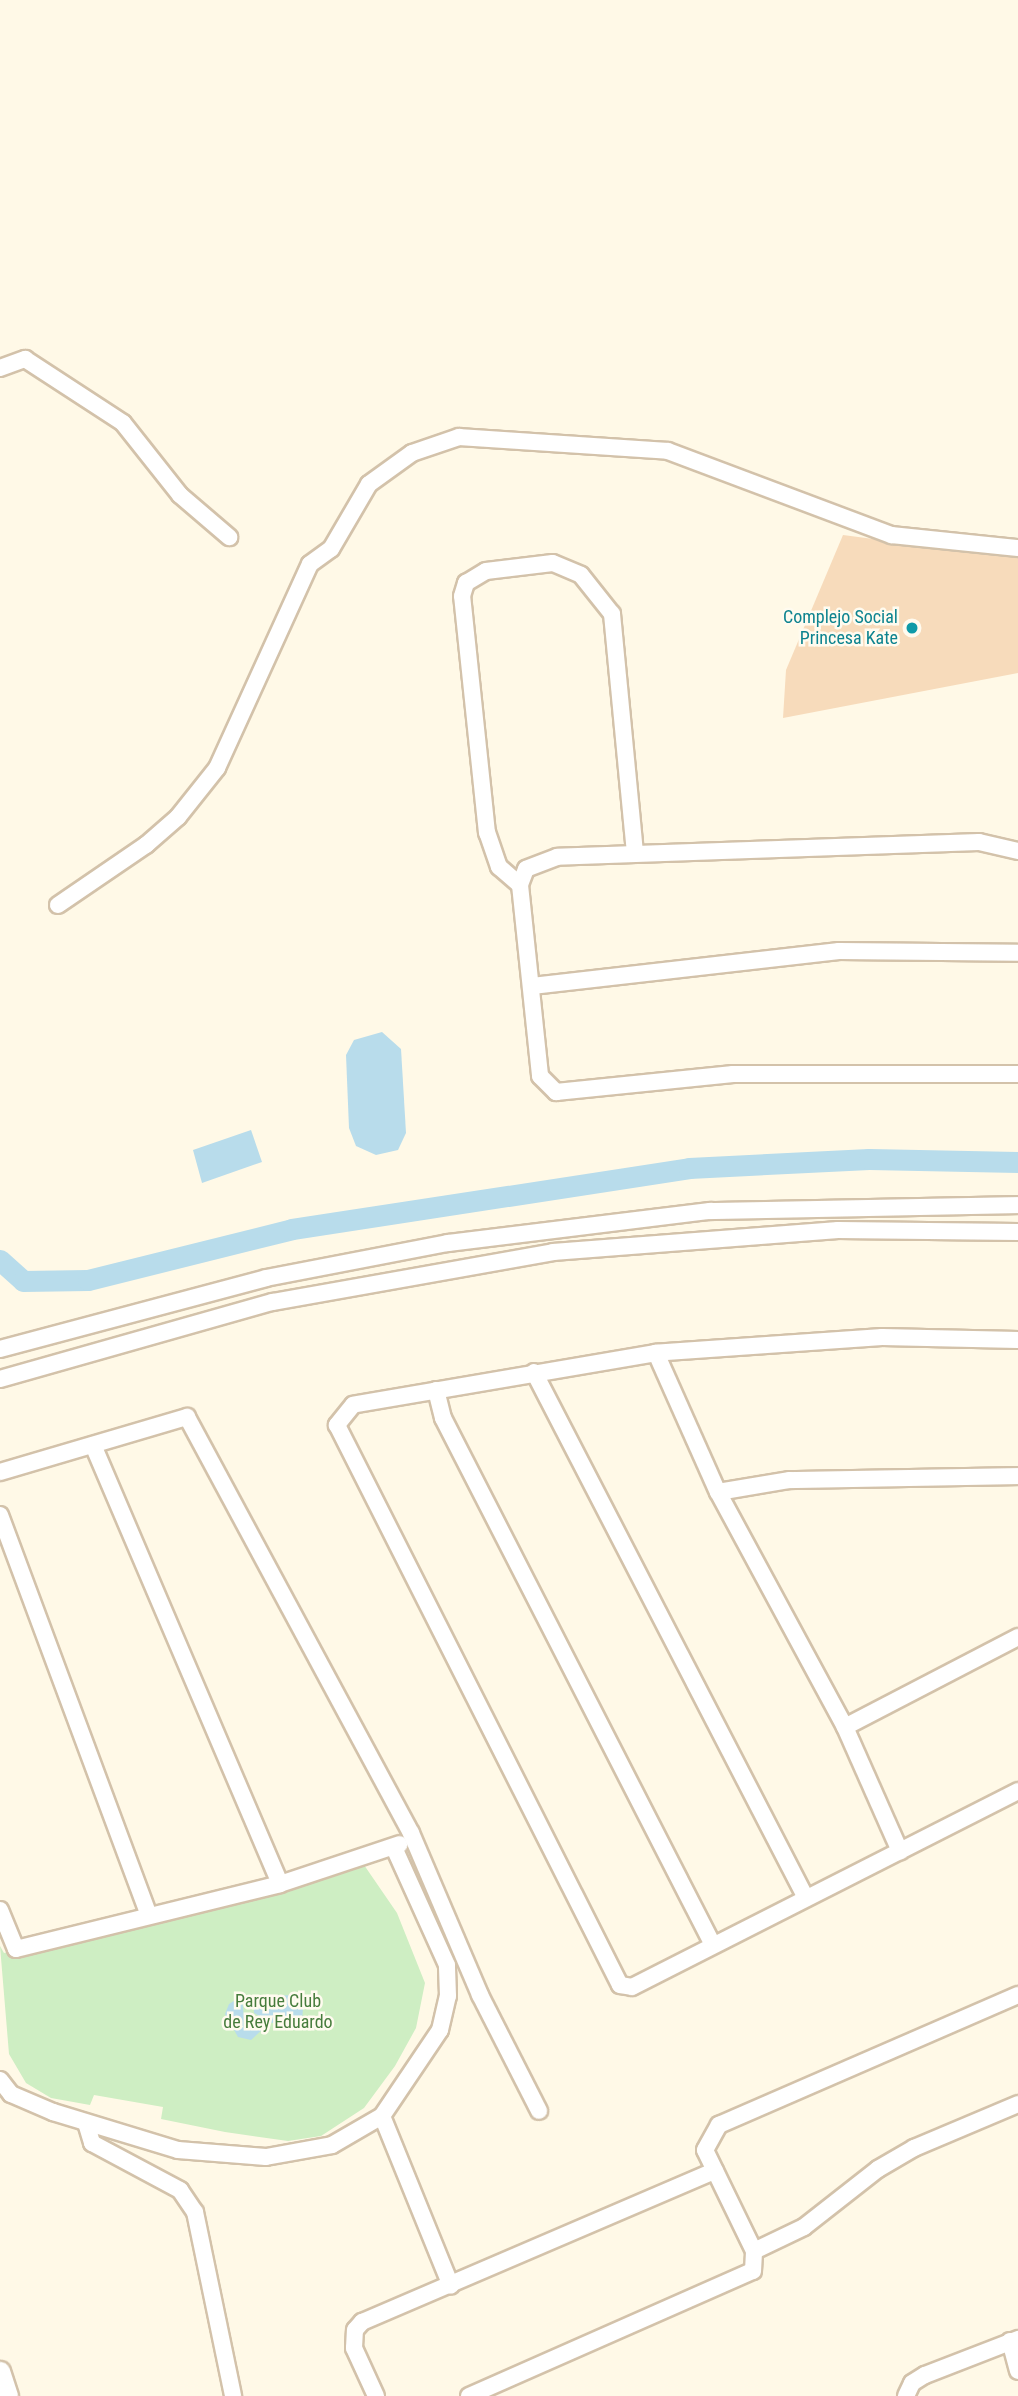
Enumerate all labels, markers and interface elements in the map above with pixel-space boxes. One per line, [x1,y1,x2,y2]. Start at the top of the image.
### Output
place label: Complejo Social Princesa Kate [783,607,898,650]
marker: Complejo Social Princesa Kate [904,620,920,636]
park label: Parque Club de Rey Eduardo [223,1991,333,2034]

